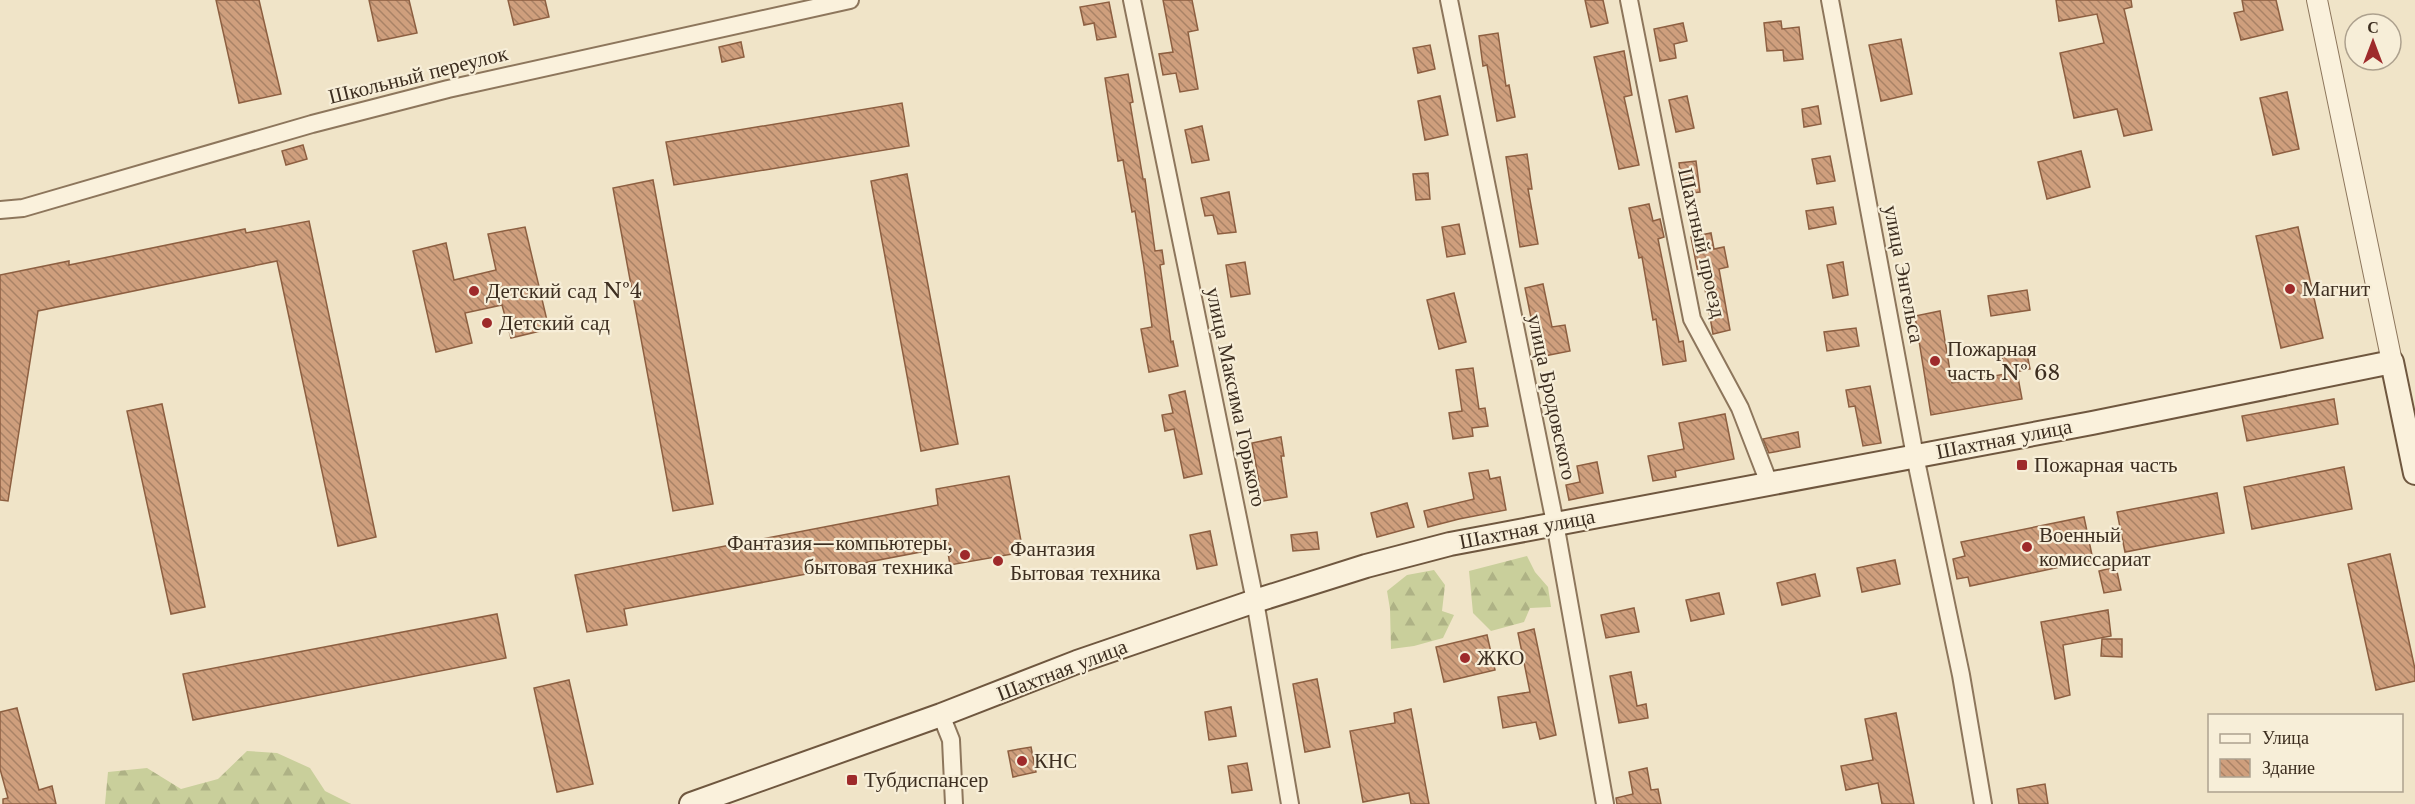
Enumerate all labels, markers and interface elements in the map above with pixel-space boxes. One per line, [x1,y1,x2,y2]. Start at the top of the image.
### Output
north arrow [2343,12,2403,72]
text: С [2367,17,2379,37]
street label: Школьный переулок [326,40,511,110]
street label: Шахтный проезд [1672,166,1732,321]
street label: улица Энгельса [1878,203,1930,346]
place label: Магнит [2302,276,2370,302]
place label: Детский сад №4 [486,278,642,304]
marker: Магнит [2283,282,2297,296]
marker: Детский сад №4 [467,284,481,298]
street label: улица Максима Горького [1200,285,1272,509]
place label: Детский сад [499,310,610,336]
street label: улица Бродовского [1522,312,1582,482]
marker: Детский сад [480,316,494,330]
place label: Пожарная часть № 68 [1947,336,2060,386]
marker: Пожарная часть № 68 [1928,354,1942,368]
street label: Шахтная улица [1934,413,2075,465]
place label: Пожарная часть [2034,452,2178,478]
marker: Пожарная часть [2015,458,2029,472]
street label: Шахтная улица [1457,503,1598,555]
place label: Военный комиссариат [2039,522,2151,572]
place label: Фантазия—компьютеры, бытовая техника [727,530,954,580]
place label: Фантазия Бытовая техника [1010,536,1161,586]
marker: Военный комиссариат [2020,540,2034,554]
marker: Фантазия—компьютеры, бытовая техника [958,548,972,562]
marker: Фантазия Бытовая техника [991,554,1005,568]
street label: Шахтная улица [993,633,1132,707]
place label: ЖКО [1477,645,1524,671]
marker: ЖКО [1458,651,1472,665]
legend [2208,714,2403,792]
text: Улица [2262,727,2309,749]
place label: КНС [1034,748,1077,774]
marker: КНС [1015,754,1029,768]
text: Здание [2262,757,2315,779]
place label: Тубдиспансер [864,767,989,793]
marker: Тубдиспансер [845,773,859,787]

